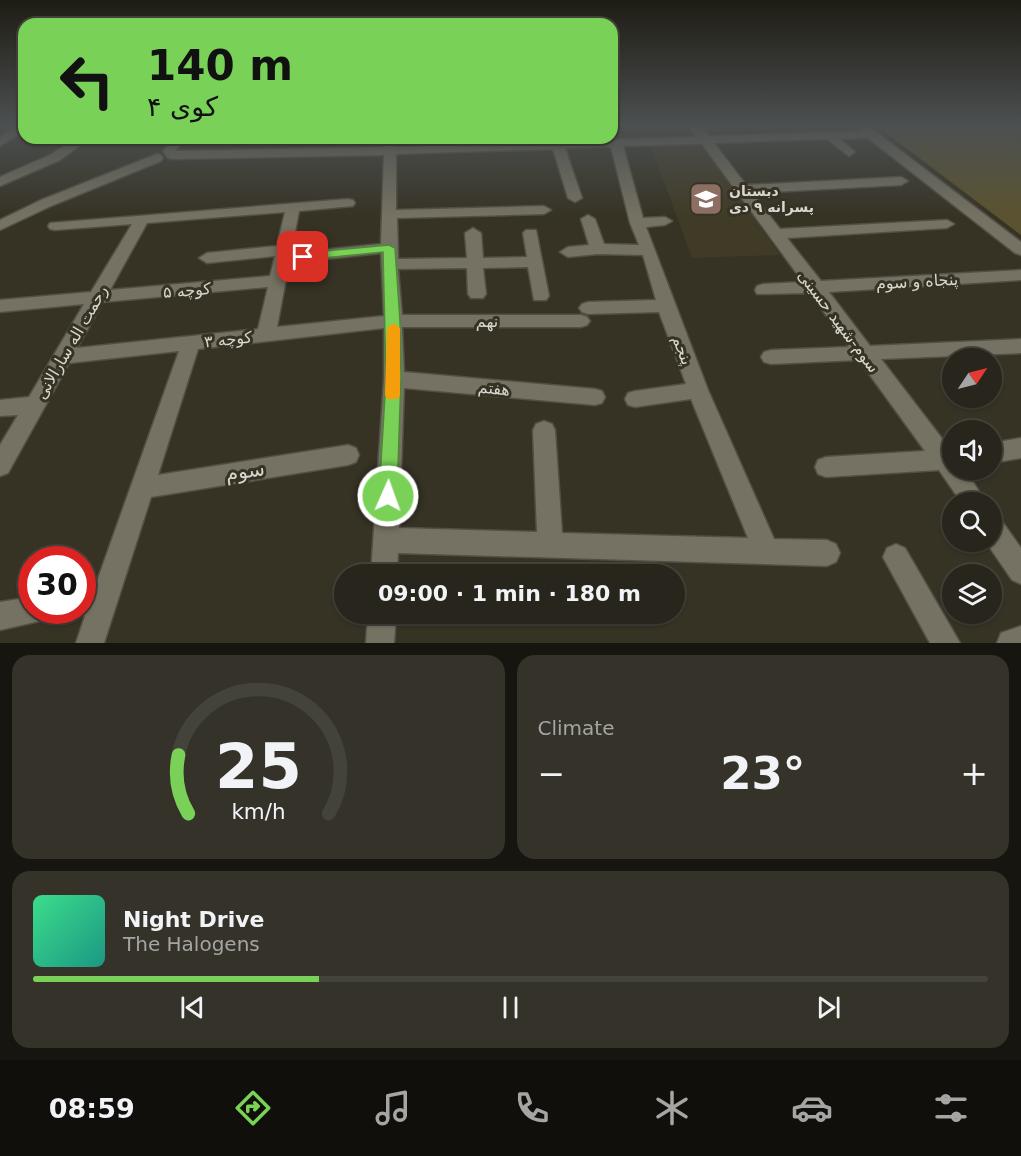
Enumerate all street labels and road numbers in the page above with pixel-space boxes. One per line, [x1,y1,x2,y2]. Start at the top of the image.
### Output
street label: سوم-شهید حسینی [793,266,883,377]
street label: پنجاه و سوم [875,270,959,294]
street label: کوچه ۵ [162,279,212,303]
street label: رحمت اله سارالانی [31,282,113,403]
street label: نهم [476,312,498,332]
street label: کوچه ۳ [203,327,253,352]
street label: پنجم [667,333,697,368]
street label: هفتم [477,378,511,399]
street label: سوم [224,456,266,486]

